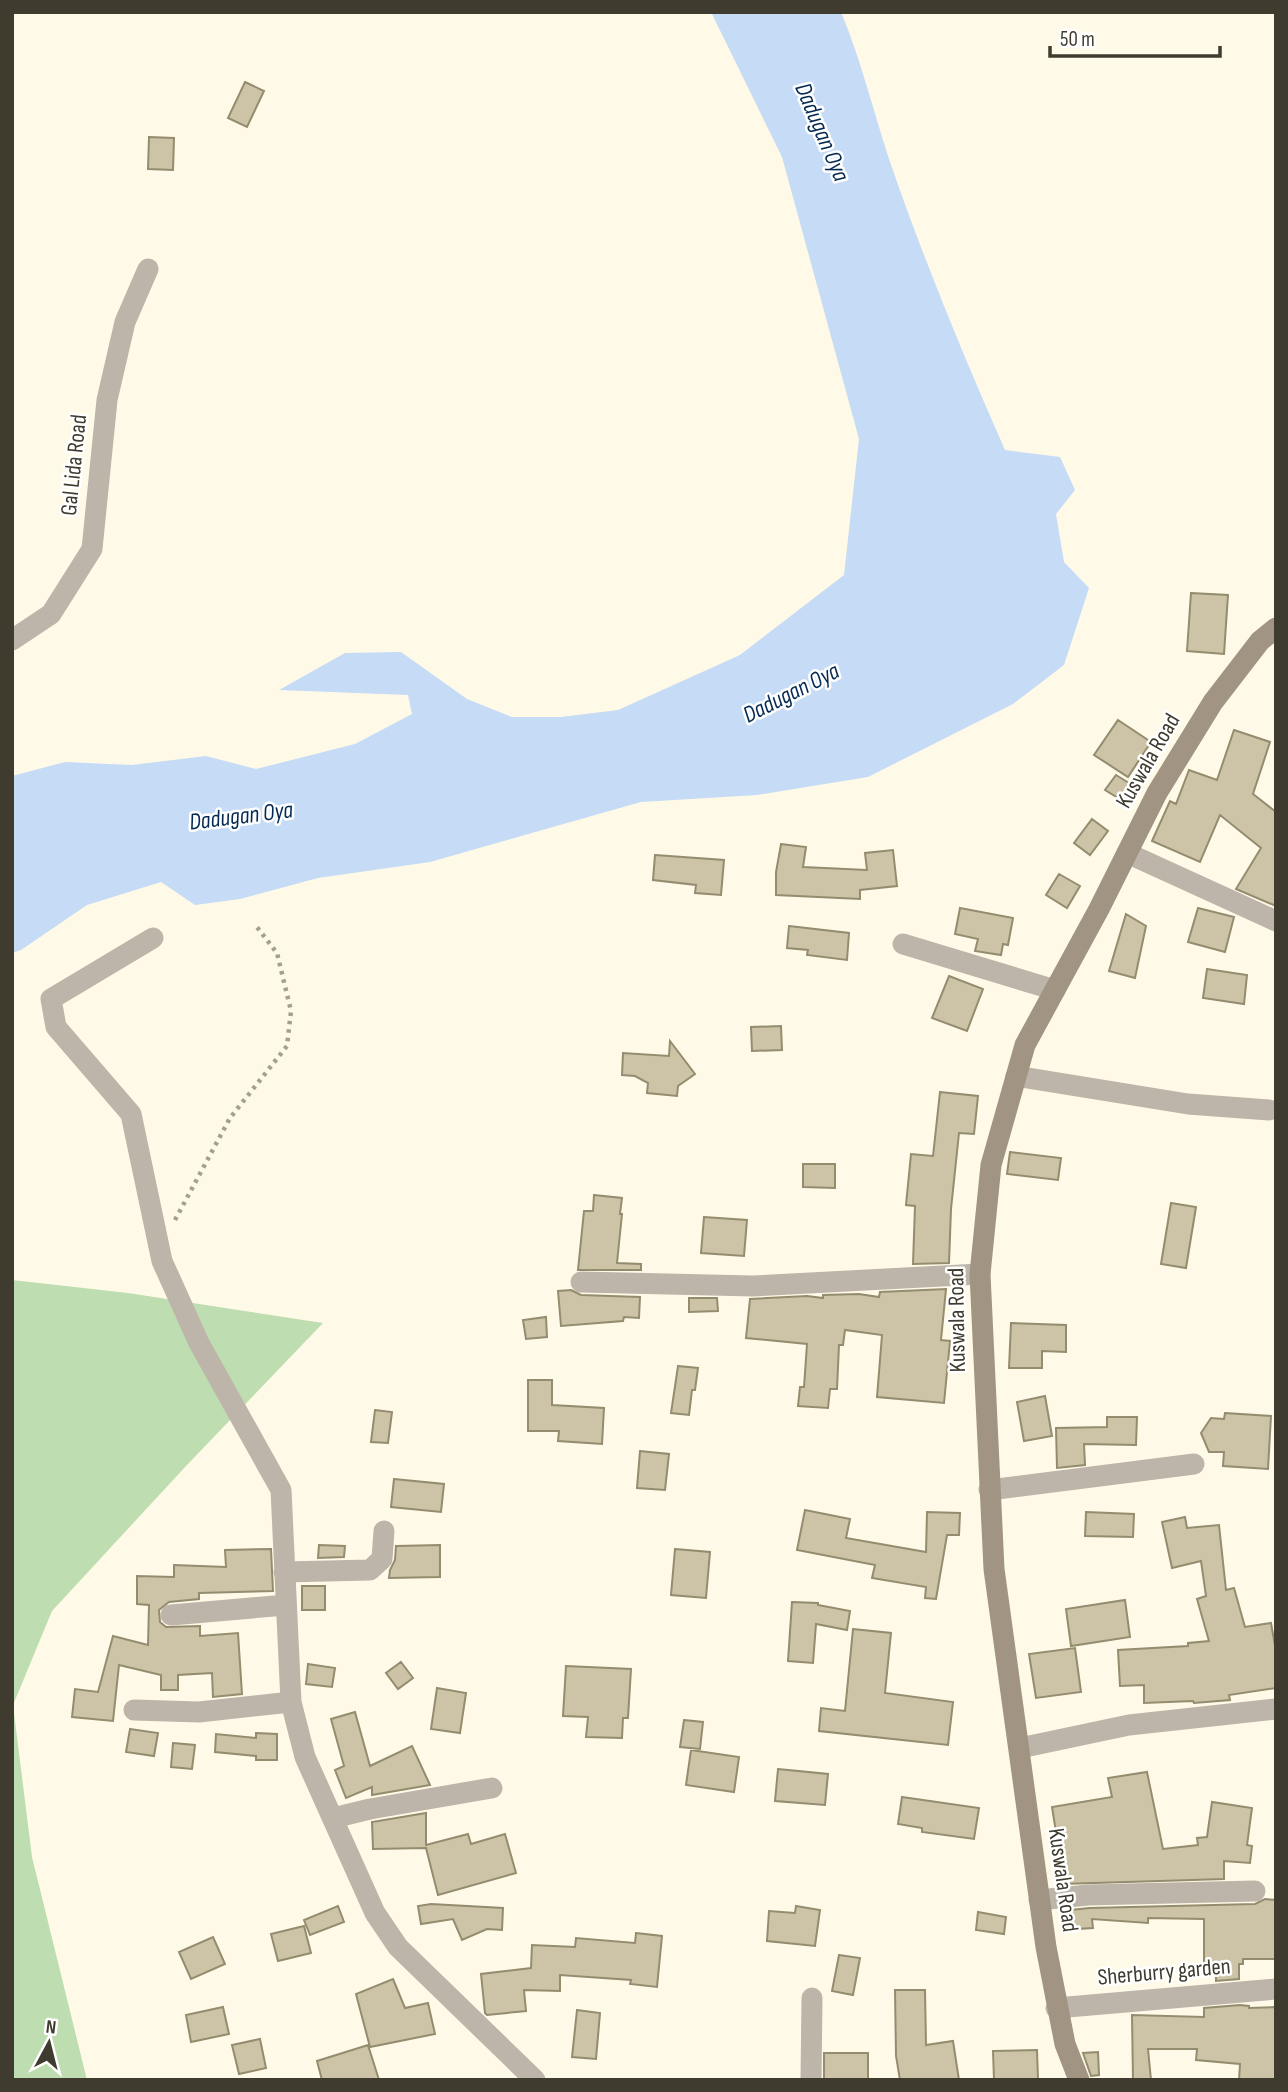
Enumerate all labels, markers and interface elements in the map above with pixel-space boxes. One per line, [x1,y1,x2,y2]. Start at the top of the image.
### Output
scale bar [1050,14,1220,58]
text: 50 m [1060,27,1095,52]
water label: Dadugan Oya [788,78,856,186]
street label: Gal Lida Road [55,413,93,517]
water label: Dadugan Oya [738,656,844,730]
street label: Kuswala Road [1110,709,1186,813]
water label: Dadugan Oya [187,795,295,837]
street label: Kuswala Road [942,1267,972,1373]
street label: Kuswala Road [1042,1826,1084,1934]
street label: Sherburry garden [1096,1952,1232,1992]
north arrow [14,2008,84,2078]
text: N [44,2016,57,2040]

